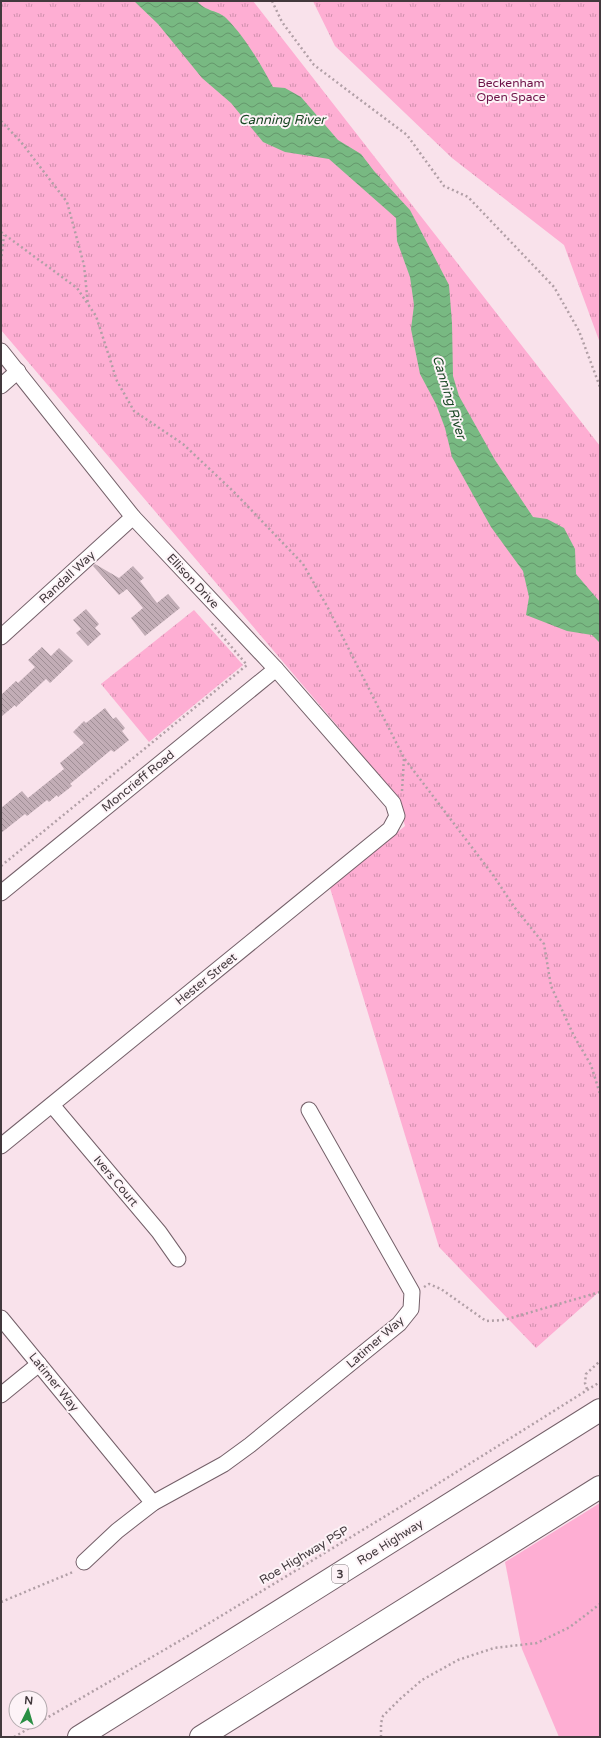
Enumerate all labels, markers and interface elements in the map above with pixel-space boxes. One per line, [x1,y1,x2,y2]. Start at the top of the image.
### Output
park label: Beckenham Open Space [476,76,546,104]
water label: Canning River [239,112,327,128]
water label: Canning River [429,354,470,443]
street label: Randall Way [36,547,98,606]
street label: Ellison Drive [164,551,222,611]
street label: Moncrieff Road [99,747,177,815]
street label: Hester Street [173,950,240,1008]
street label: Ivers Court [91,1153,141,1209]
street label: Latimer Way [343,1313,407,1371]
street label: Latimer Way [26,1350,82,1415]
street label: Roe Highway [355,1516,426,1568]
street label: Roe Highway PSP [257,1523,351,1587]
road number: 3 [332,1565,348,1583]
north arrow [8,1690,48,1730]
text: N [24,1694,34,1707]

